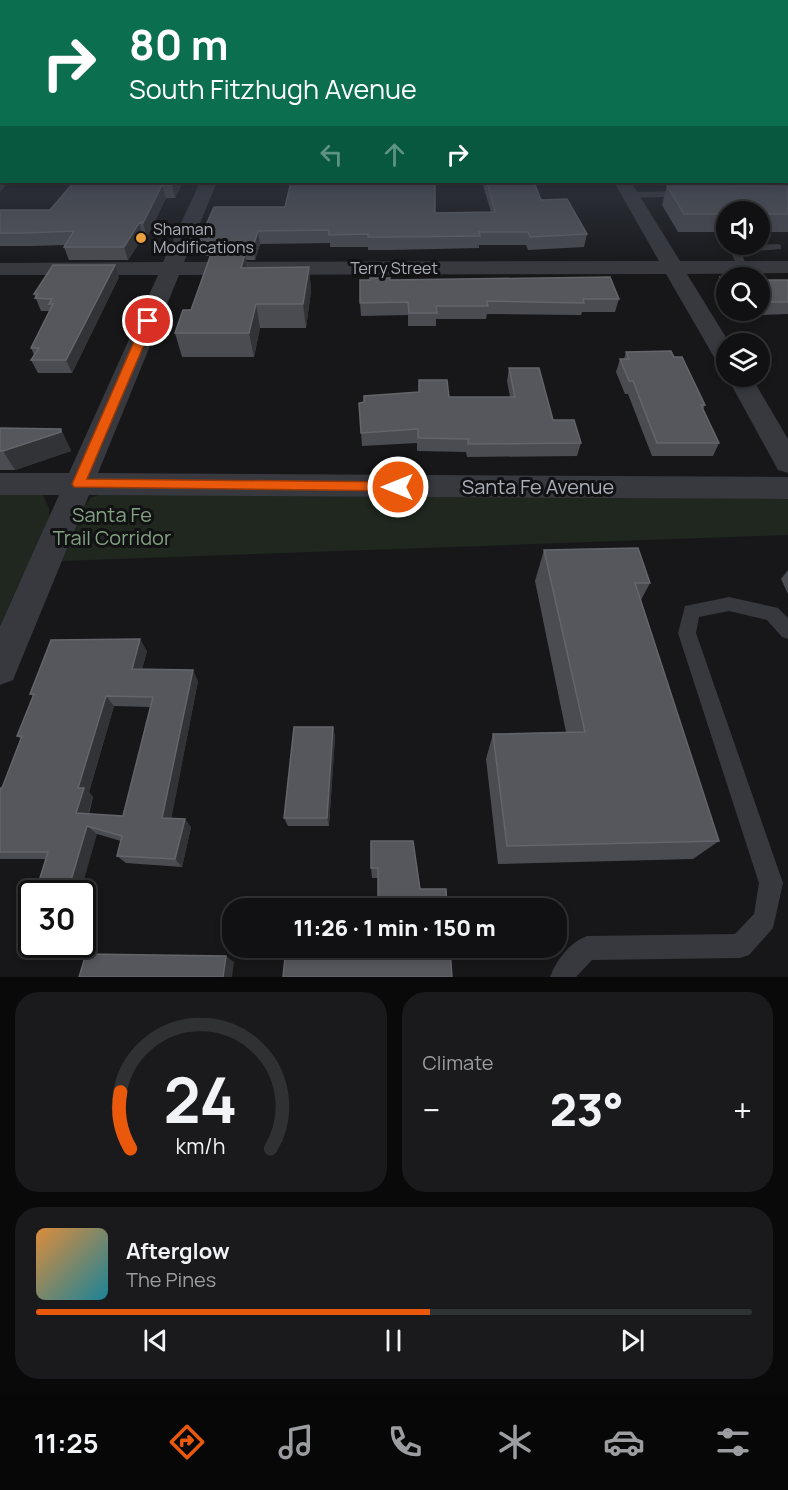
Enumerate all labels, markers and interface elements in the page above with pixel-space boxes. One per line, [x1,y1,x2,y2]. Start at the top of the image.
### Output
text: 80 m [129,15,229,73]
icon: right [30,24,108,102]
text: South Fitzhugh Avenue [129,70,417,107]
icon: left [315,138,348,171]
icon: ahead [378,138,411,171]
icon: right [441,138,474,171]
map controls [716,201,770,387]
button: sound [716,201,770,255]
place label: Shaman Modifications [153,218,254,258]
marker: Shaman Modifications [134,231,148,245]
street label: Terry Street [350,257,438,279]
button: search [716,267,770,321]
pin [122,295,173,346]
icon: arrive [131,304,164,337]
button: layers [716,333,770,387]
position arrow [366,455,430,519]
street label: Santa Fe Avenue [462,473,614,500]
park label: Santa Fe Trail Corridor [53,501,171,551]
speed limit sign: 30 [18,880,96,958]
text: 11:26 · 1 min · 150 m [293,913,496,943]
text: Climate [423,1049,494,1076]
text: 24 [164,1056,238,1142]
text: 23° [550,1078,624,1140]
text: − [423,1087,440,1132]
text: + [733,1087,752,1132]
text: km/h [176,1131,226,1160]
text: Afterglow [126,1236,230,1266]
text: The Pines [126,1266,216,1293]
icon: previous [139,1324,172,1357]
icon: pause [377,1324,410,1357]
icon: next [616,1324,649,1357]
icon: directions [166,1421,208,1463]
icon: music [275,1421,317,1463]
icon: phone [384,1421,426,1463]
icon: climate [494,1421,536,1463]
icon: car [603,1421,645,1463]
icon: filters [712,1421,754,1463]
text: 11:25 [34,1424,98,1461]

